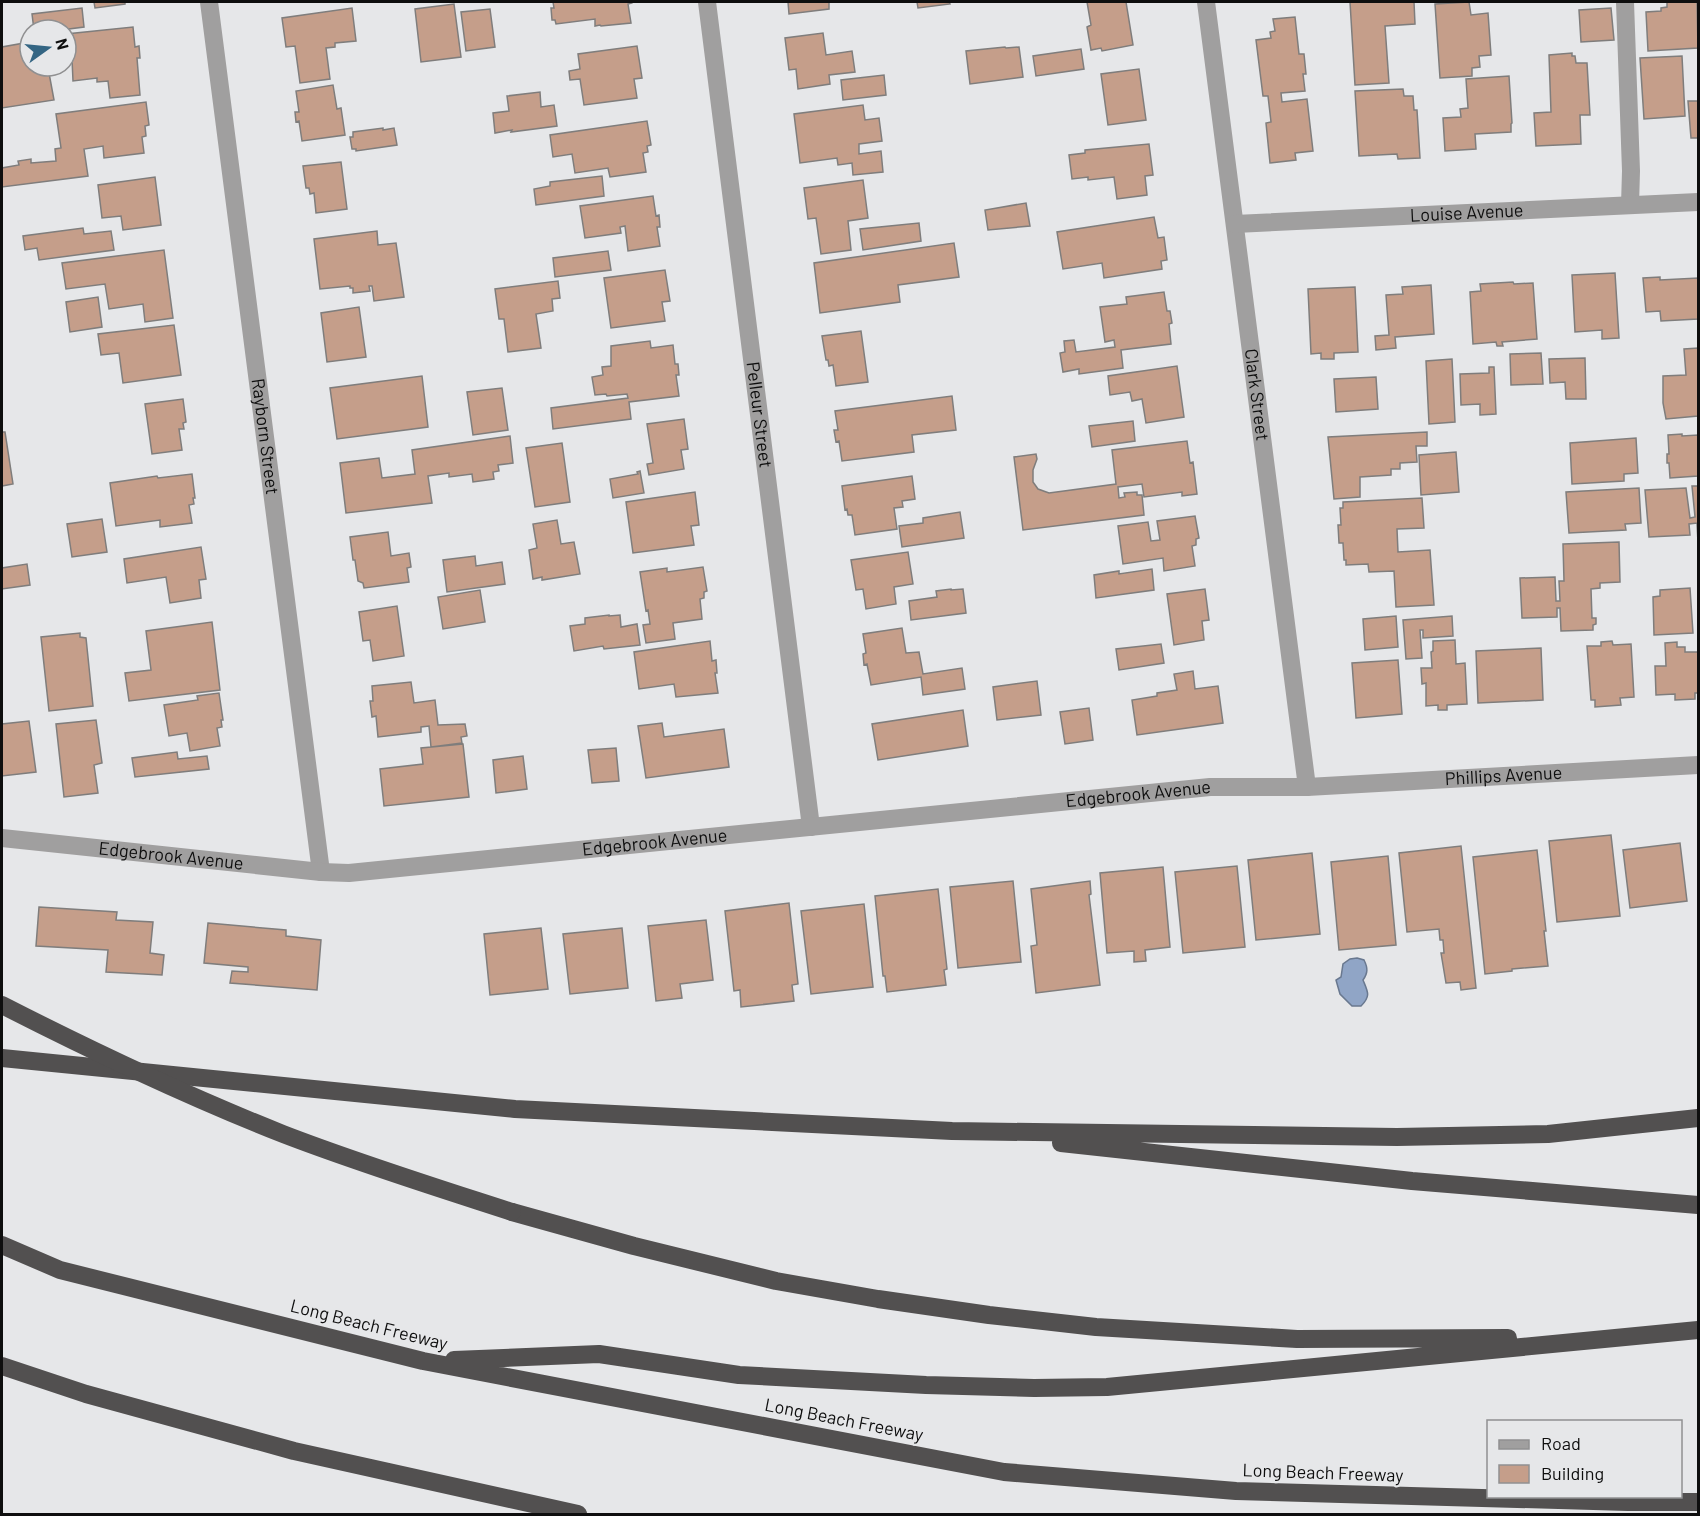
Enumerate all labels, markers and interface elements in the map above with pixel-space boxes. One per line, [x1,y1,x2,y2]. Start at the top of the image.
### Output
north arrow [18,18,78,78]
text: N [52,36,74,52]
street label: Louise Avenue [1410,198,1524,226]
street label: Clark Street [1241,347,1274,442]
street label: Pelleur Street [742,360,778,469]
street label: Rayborn Street [248,377,284,496]
street label: Phillips Avenue [1444,761,1563,789]
street label: Edgebrook Avenue [1065,775,1212,811]
street label: Edgebrook Avenue [581,823,728,860]
street label: Edgebrook Avenue [97,836,245,874]
street label: Long Beach Freeway [288,1294,450,1354]
street label: Long Beach Freeway [763,1393,925,1445]
legend [1487,1420,1682,1498]
text: Road [1541,1432,1581,1454]
street label: Long Beach Freeway [1242,1458,1404,1486]
text: Building [1541,1462,1604,1484]

